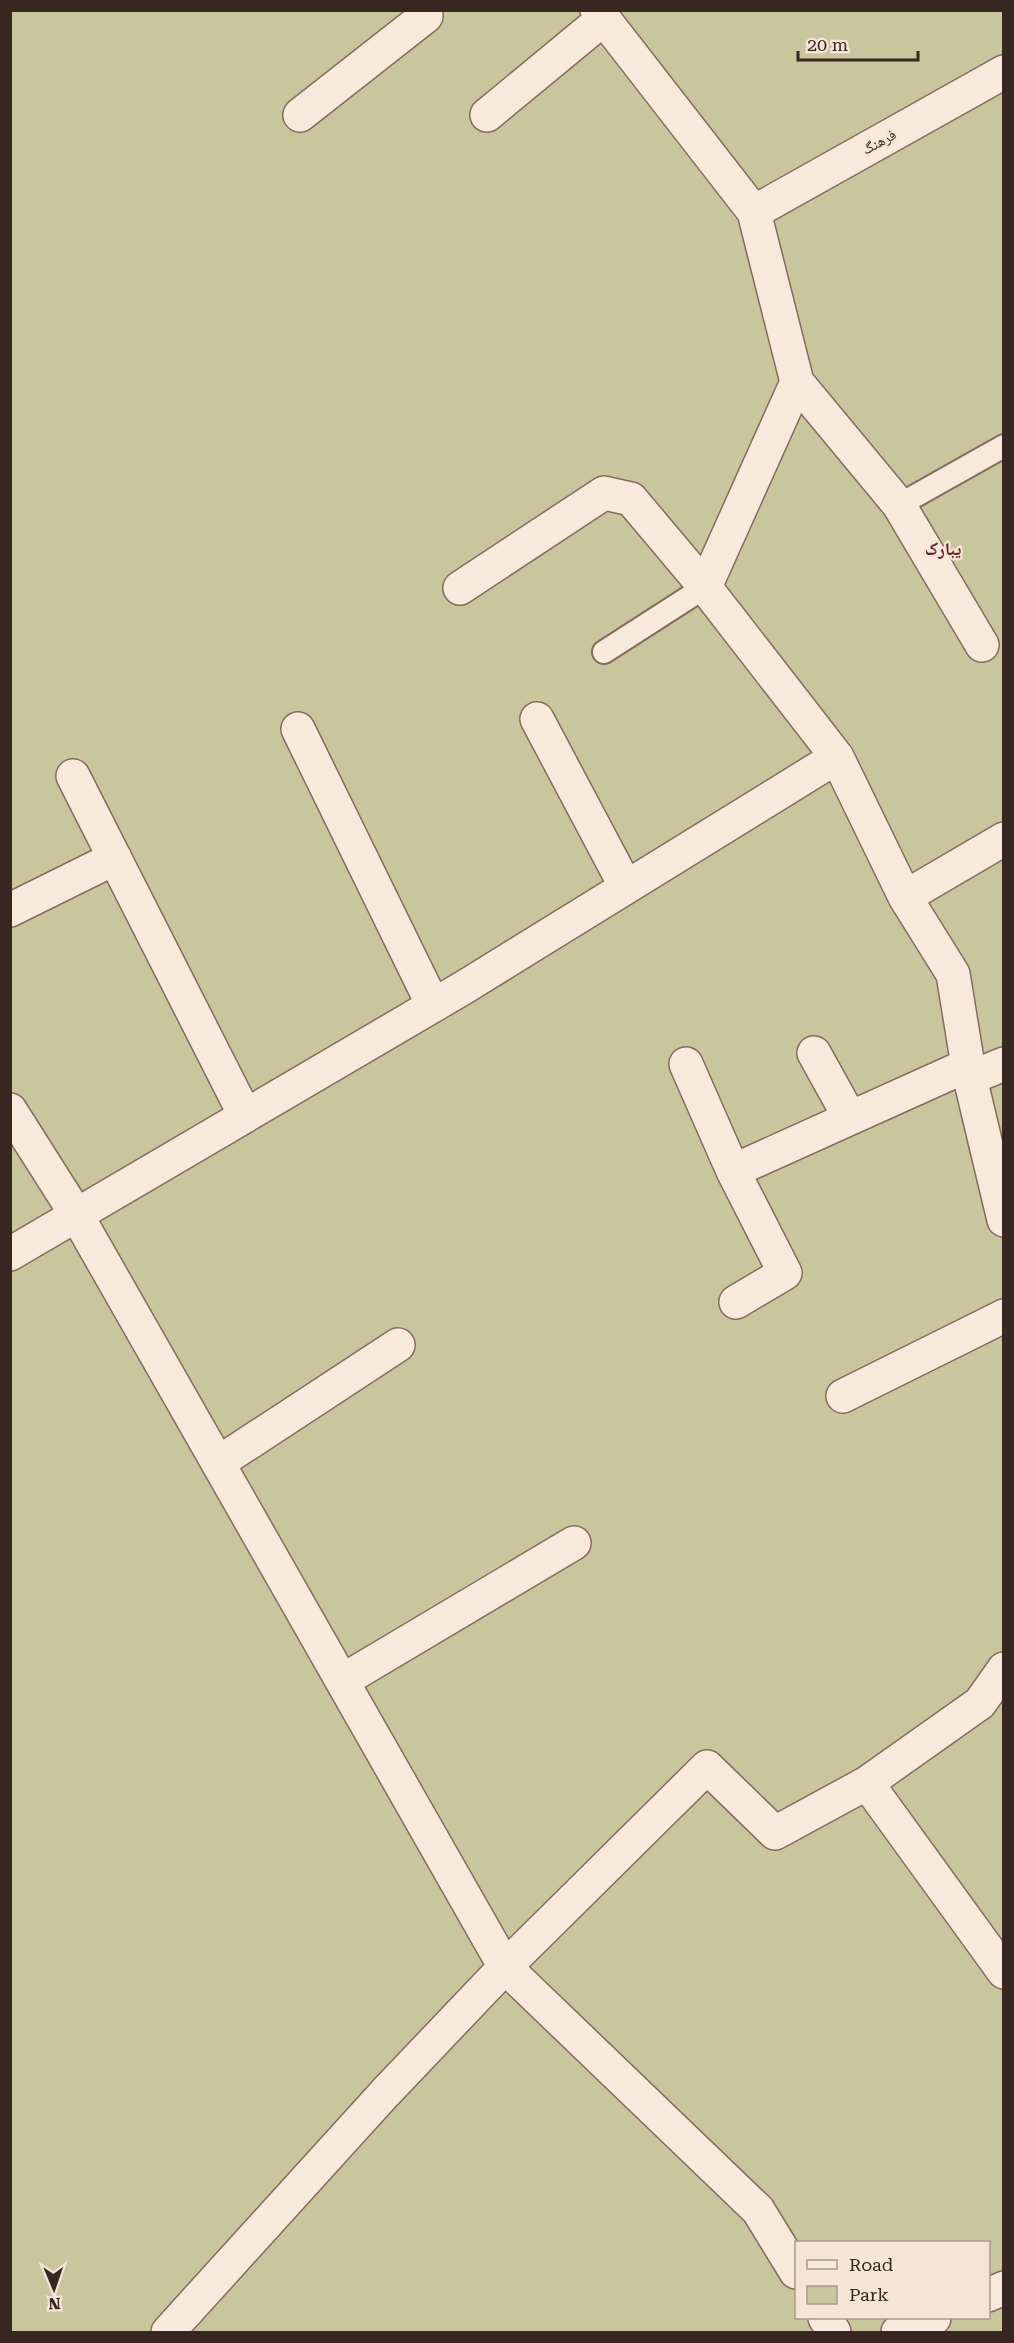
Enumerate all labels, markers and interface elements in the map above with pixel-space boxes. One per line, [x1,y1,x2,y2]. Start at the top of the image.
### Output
scale bar [798,24,918,62]
text: 20 m [807,34,848,55]
street label: فرهنگ [859,125,899,159]
district label: یبارک [925,538,961,559]
legend [795,2241,990,2319]
text: Road [849,2254,894,2275]
north arrow [24,2259,84,2319]
text: Park [849,2284,889,2305]
text: N [48,2294,61,2313]

